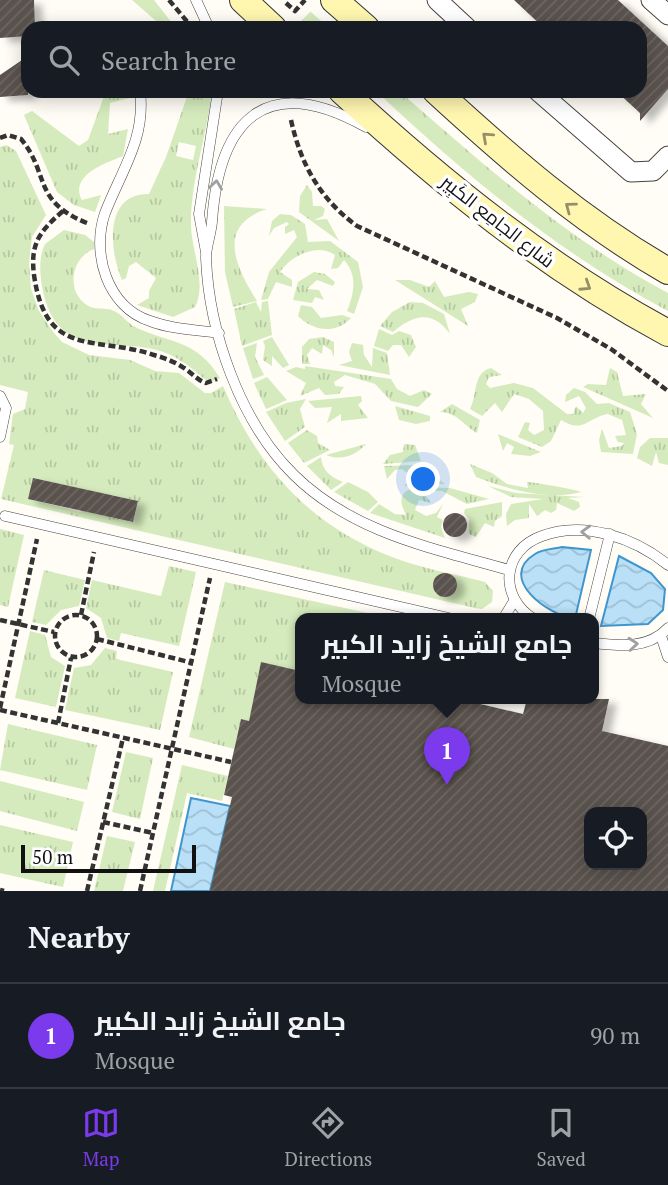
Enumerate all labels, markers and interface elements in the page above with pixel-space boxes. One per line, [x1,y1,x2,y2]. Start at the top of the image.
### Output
search box [21,21,647,98]
icon: search [45,41,83,79]
text: Search here [101,43,236,77]
one-way arrow [482,133,495,145]
street label: شارع الجامِع الكَبِير [434,168,560,274]
one-way arrow [208,180,223,191]
one-way arrow [565,203,577,215]
one-way arrow [579,278,592,291]
your location [406,462,440,496]
one-way arrow [580,525,591,540]
popup [295,613,599,704]
text: جامع الشيخ زايد الكبير [322,626,572,660]
one-way arrow [628,637,639,652]
text: Mosque [322,668,402,699]
pin: 1 [424,727,470,785]
map controls [584,807,647,870]
button: locate [584,807,647,870]
scale bar [21,842,196,874]
text: 50 m [32,844,73,869]
text: Nearby [28,917,130,957]
text: جامع الشيخ زايد الكبير [95,1003,346,1037]
text: 1 [45,1020,58,1051]
text: 90 m [590,1020,640,1051]
text: Mosque [95,1045,175,1076]
tab: Map [82,1104,120,1171]
tab: Directions [285,1104,372,1171]
tab: Saved [537,1104,586,1171]

